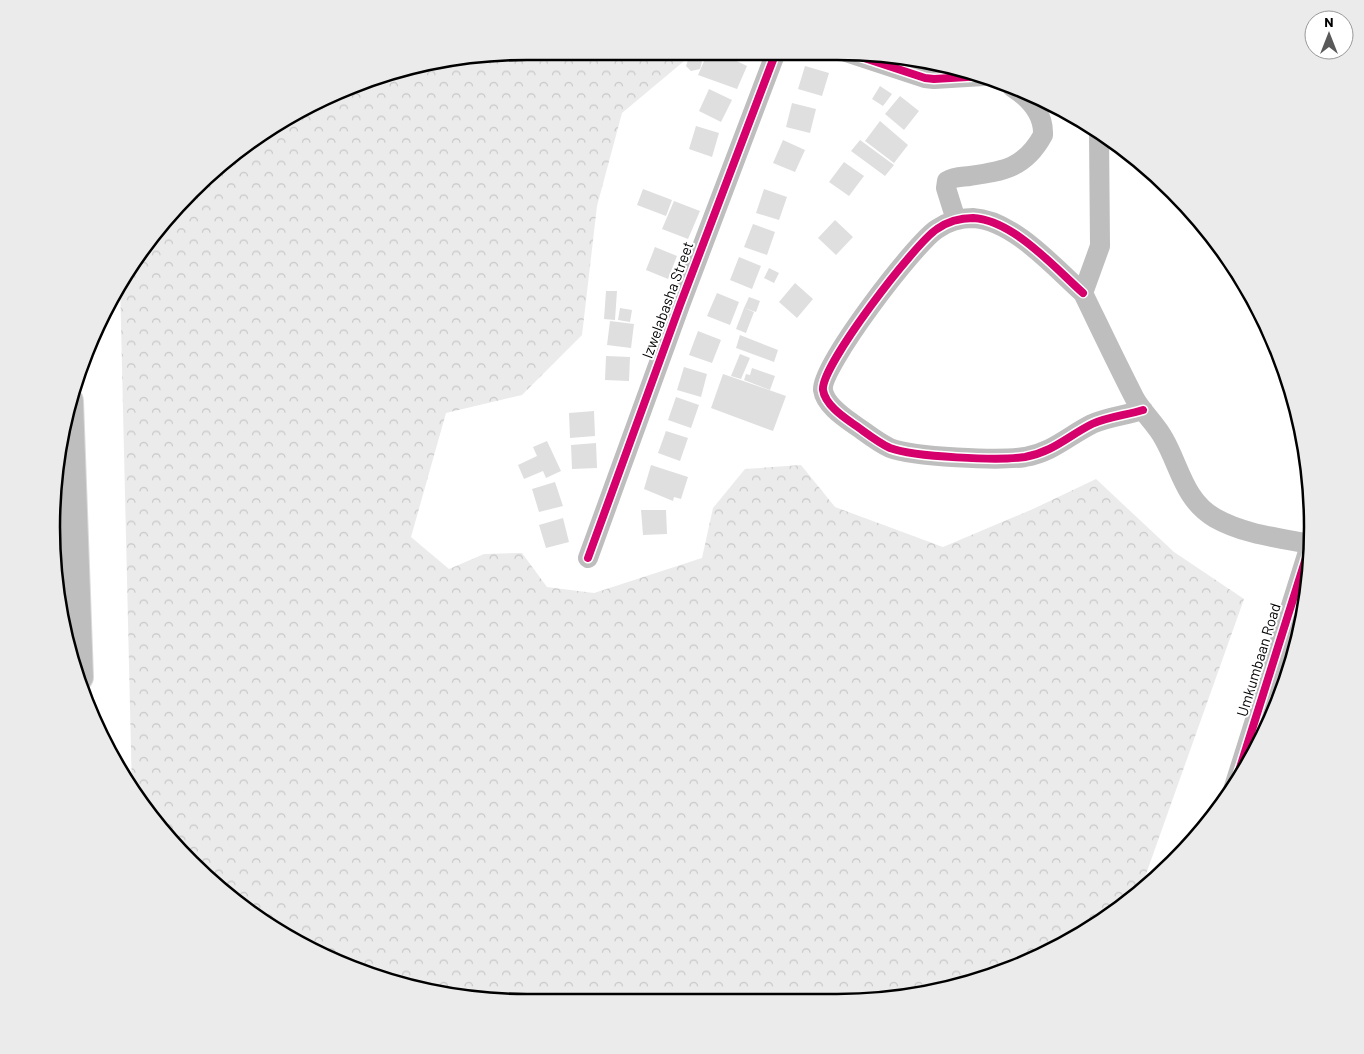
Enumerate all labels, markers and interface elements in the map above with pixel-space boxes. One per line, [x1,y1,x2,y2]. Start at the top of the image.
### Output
north arrow [1304,10,1354,60]
text: N [1324,13,1334,30]
street label: Izwelabasha Street [638,239,697,361]
street label: Umkumbaan Road [1232,601,1284,719]

